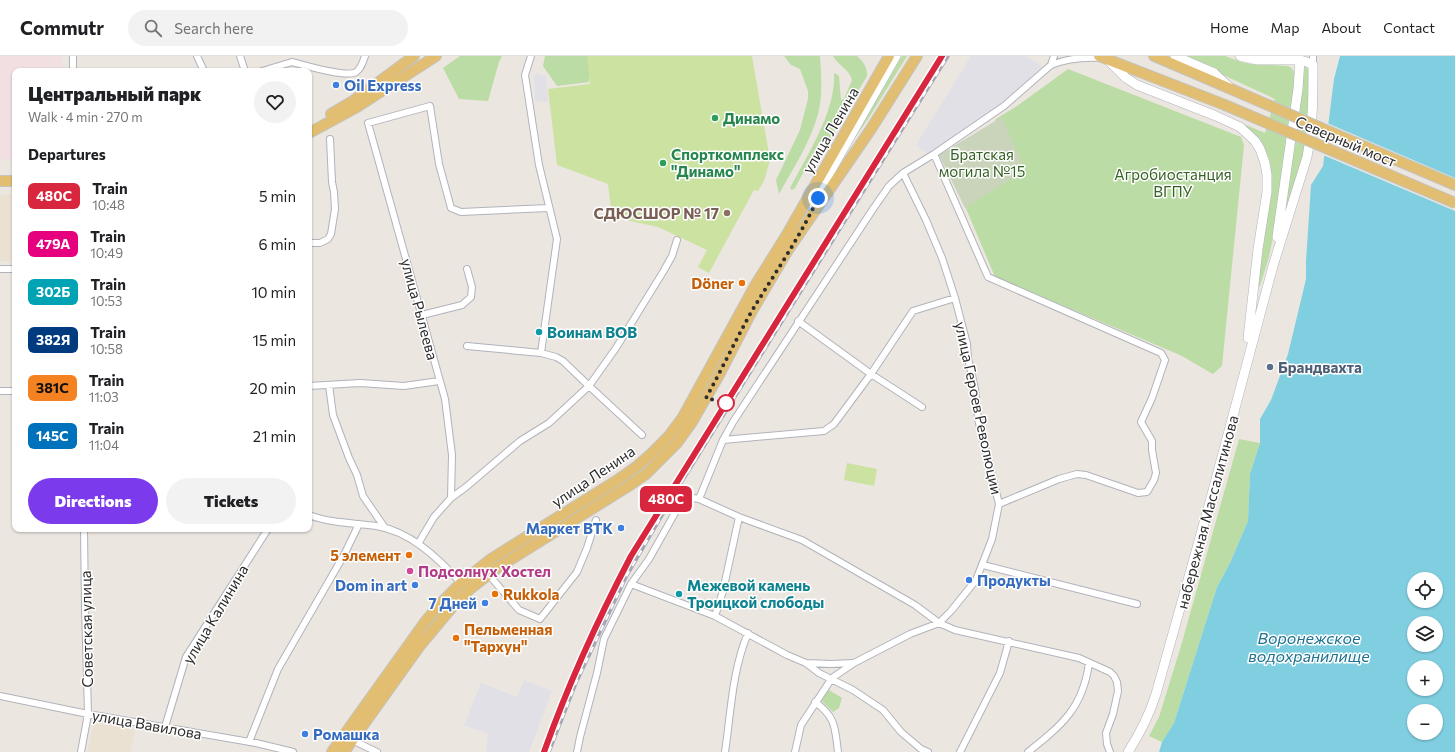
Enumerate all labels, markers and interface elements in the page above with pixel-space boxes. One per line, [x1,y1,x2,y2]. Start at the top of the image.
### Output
search box [128,10,408,46]
text: Commutr [20,16,104,39]
icon: search [142,17,164,39]
text: Search here [174,19,254,37]
text: Home [1210,19,1249,36]
text: Map [1271,19,1299,36]
text: About [1321,19,1361,36]
text: Contact [1383,19,1435,36]
place label: Oil Express [344,76,422,94]
marker: Oil Express [331,80,341,90]
button: heart [254,81,296,123]
text: Центральный парк [28,82,201,105]
street label: улица Ленина [798,84,862,176]
text: Walk · 4 min · 270 m [28,109,143,125]
place label: Динамо [723,109,780,127]
street label: Северный мост [1293,112,1399,170]
marker: Динамо [710,113,720,123]
text: Departures [28,145,106,163]
place label: Спорткомплекс "Динамо" [671,145,784,180]
park label: Братская могила №15 [939,145,1025,180]
marker: Спорткомплекс "Динамо" [658,158,668,168]
park label: Агробиостанция ВГПУ [1114,165,1232,200]
text: Train [92,179,128,197]
text: 480С [36,187,72,204]
text: 5 min [259,187,296,205]
your location [808,188,828,208]
text: 10:48 [92,197,125,213]
place label: СДЮСШОР № 17 [593,204,719,222]
marker: СДЮСШОР № 17 [722,208,732,218]
text: Train [90,227,126,245]
text: 479А [36,235,70,252]
text: 6 min [258,235,296,253]
text: 10:49 [90,245,123,261]
street label: улица Рылеева [398,256,442,362]
place label: Döner [691,274,734,292]
text: Train [90,275,126,293]
marker: Döner [737,278,747,288]
text: 302Б [36,283,70,300]
text: 10 min [251,283,296,301]
text: 10:53 [90,293,122,309]
street label: улица Героев Революции [952,320,1006,496]
text: Train [90,323,126,341]
place label: Воинам ВОВ [547,323,637,341]
marker: Воинам ВОВ [534,327,544,337]
text: 382Я [36,331,70,348]
text: 15 min [253,331,296,349]
text: 10:58 [90,341,123,357]
place label: Брандвахта [1278,358,1362,376]
marker: Брандвахта [1265,362,1275,372]
text: Train [89,371,124,389]
text: 381С [36,379,69,396]
text: 20 min [250,379,296,397]
text: 11:03 [89,389,119,405]
unlabelled marker [717,394,735,412]
street label: набережная Массалитинова [1172,413,1242,611]
text: Train [89,419,124,437]
text: 145С [36,427,69,444]
text: 21 min [253,427,296,445]
text: 11:04 [89,437,119,453]
street label: улица Ленина [548,442,638,510]
button: Directions [28,478,158,524]
button: Tickets [166,478,296,524]
line badge: 480С [638,486,694,512]
text: 480С [648,490,684,507]
place label: Маркет ВТК [526,519,614,537]
marker: Маркет ВТК [616,523,626,533]
place label: 5 элемент [330,546,401,564]
marker: 5 элемент [404,550,414,560]
street label: улица Калинина [178,561,252,667]
place label: Подсолнух Хостел [418,562,551,580]
marker: Подсолнух Хостел [405,566,415,576]
street label: Советская улица [76,570,96,688]
place label: Продукты [977,571,1051,589]
map controls [1407,572,1443,740]
button: locate [1407,572,1443,608]
marker: Продукты [964,575,974,585]
place label: Dom in art [335,576,407,594]
place label: Межевой камень Троицкой слободы [687,576,824,611]
marker: Dom in art [410,580,420,590]
place label: Rukkola [503,585,560,603]
marker: Rukkola [490,589,500,599]
marker: Межевой камень Троицкой слободы [674,589,684,599]
place label: 7 Дней [428,594,477,612]
marker: 7 Дней [480,598,490,608]
button: layers [1407,616,1443,652]
place label: Пельменная "Тархун" [464,620,552,655]
water label: Воронежское водохранилище [1248,628,1370,665]
marker: Пельменная "Тархун" [451,633,461,643]
button: + [1407,660,1443,696]
button: − [1407,704,1443,740]
street label: улица Вавилова [91,705,203,743]
place label: Ромашка [313,725,380,743]
marker: Ромашка [300,729,310,739]

